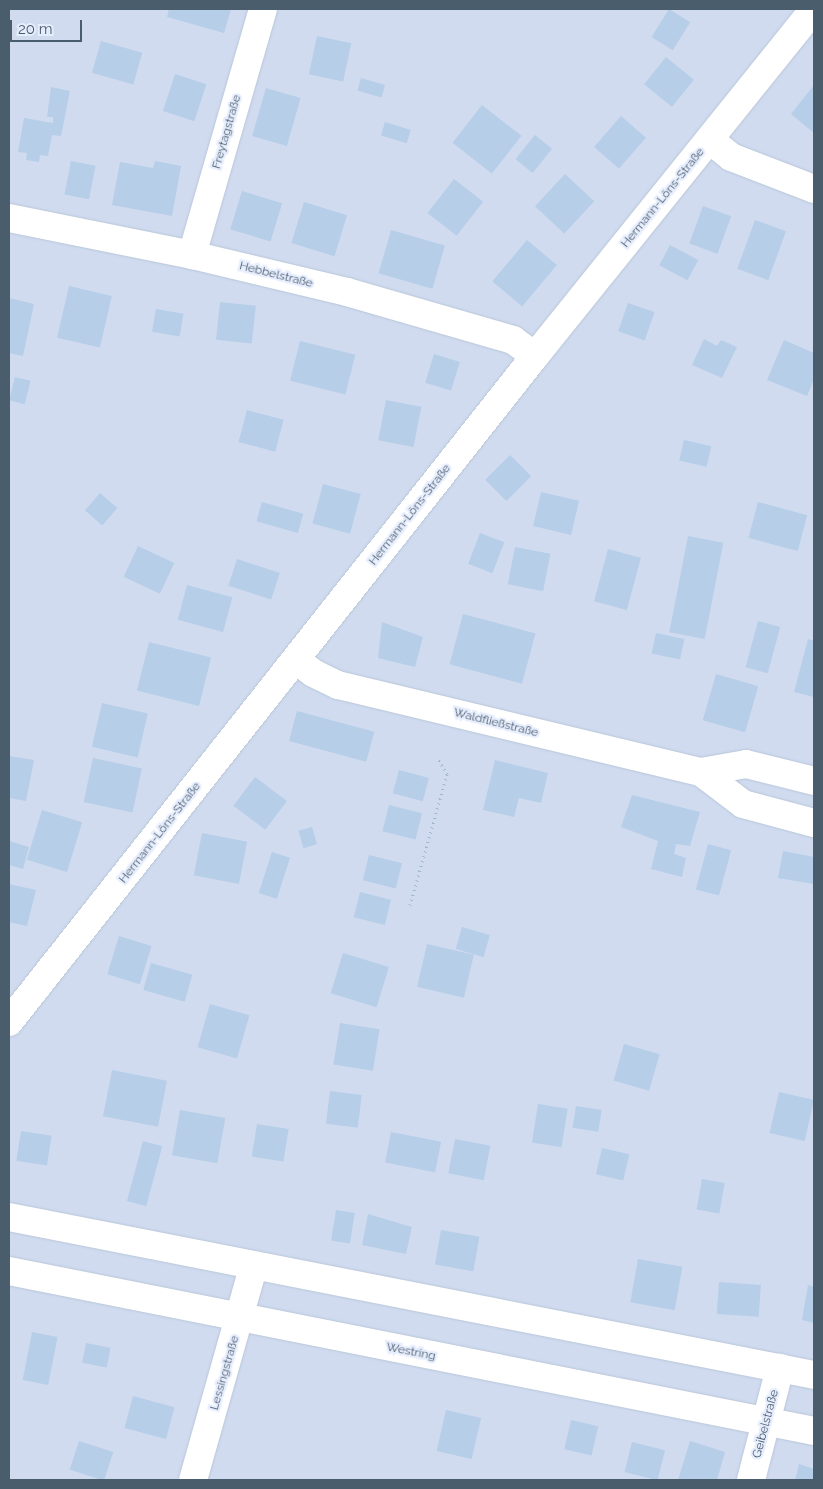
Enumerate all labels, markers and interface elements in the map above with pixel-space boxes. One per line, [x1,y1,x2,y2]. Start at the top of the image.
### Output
scale bar [12,10,85,42]
text: 20 m [18,20,53,38]
street label: Freytagstraße [210,93,244,171]
street label: Hermann-Löns-Straße [618,145,708,251]
street label: Hebbelstraße [238,259,314,291]
street label: Hermann-Löns-Straße [366,462,454,568]
street label: Waldfließstraße [452,706,540,740]
street label: Hermann-Löns-Straße [116,780,204,886]
street label: Lessingstraße [208,1334,242,1412]
street label: Westring [385,1340,437,1364]
street label: Geibelstraße [750,1388,782,1460]

